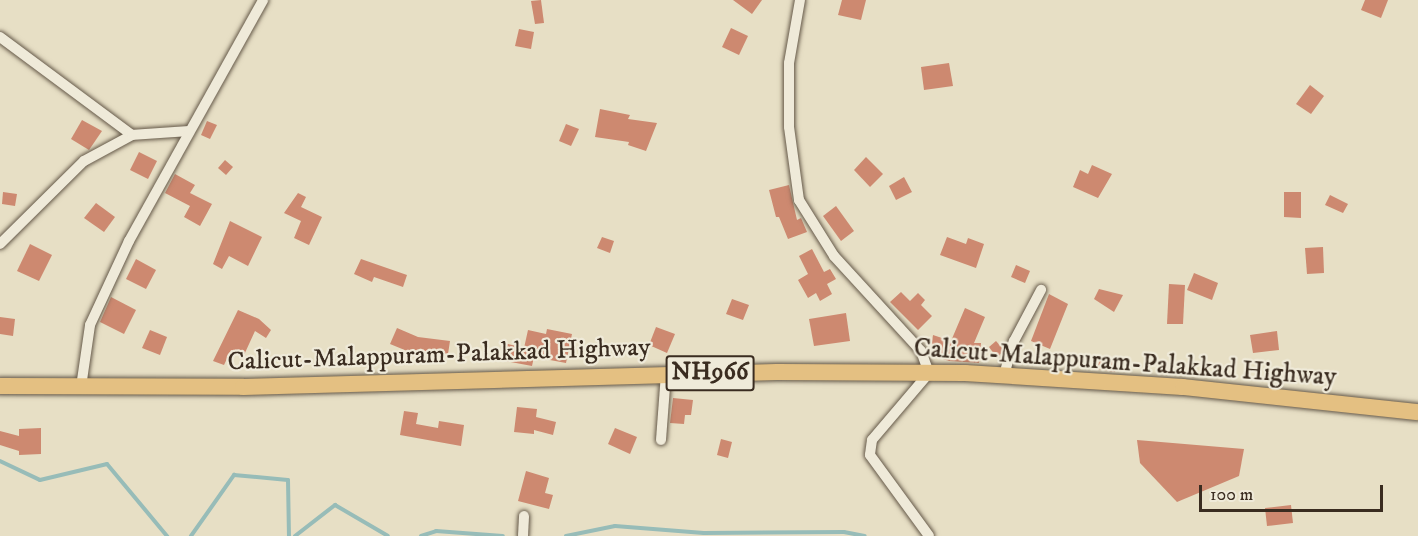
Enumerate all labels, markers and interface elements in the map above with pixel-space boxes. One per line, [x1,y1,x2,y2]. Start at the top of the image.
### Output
street label: Calicut-Malappuram-Palakkad Highway [227,332,651,378]
street label: Calicut-Malappuram-Palakkad Highway [913,333,1337,393]
road number: NH966 [665,352,755,394]
scale bar [1202,473,1386,511]
text: 100 m [1210,484,1253,506]

